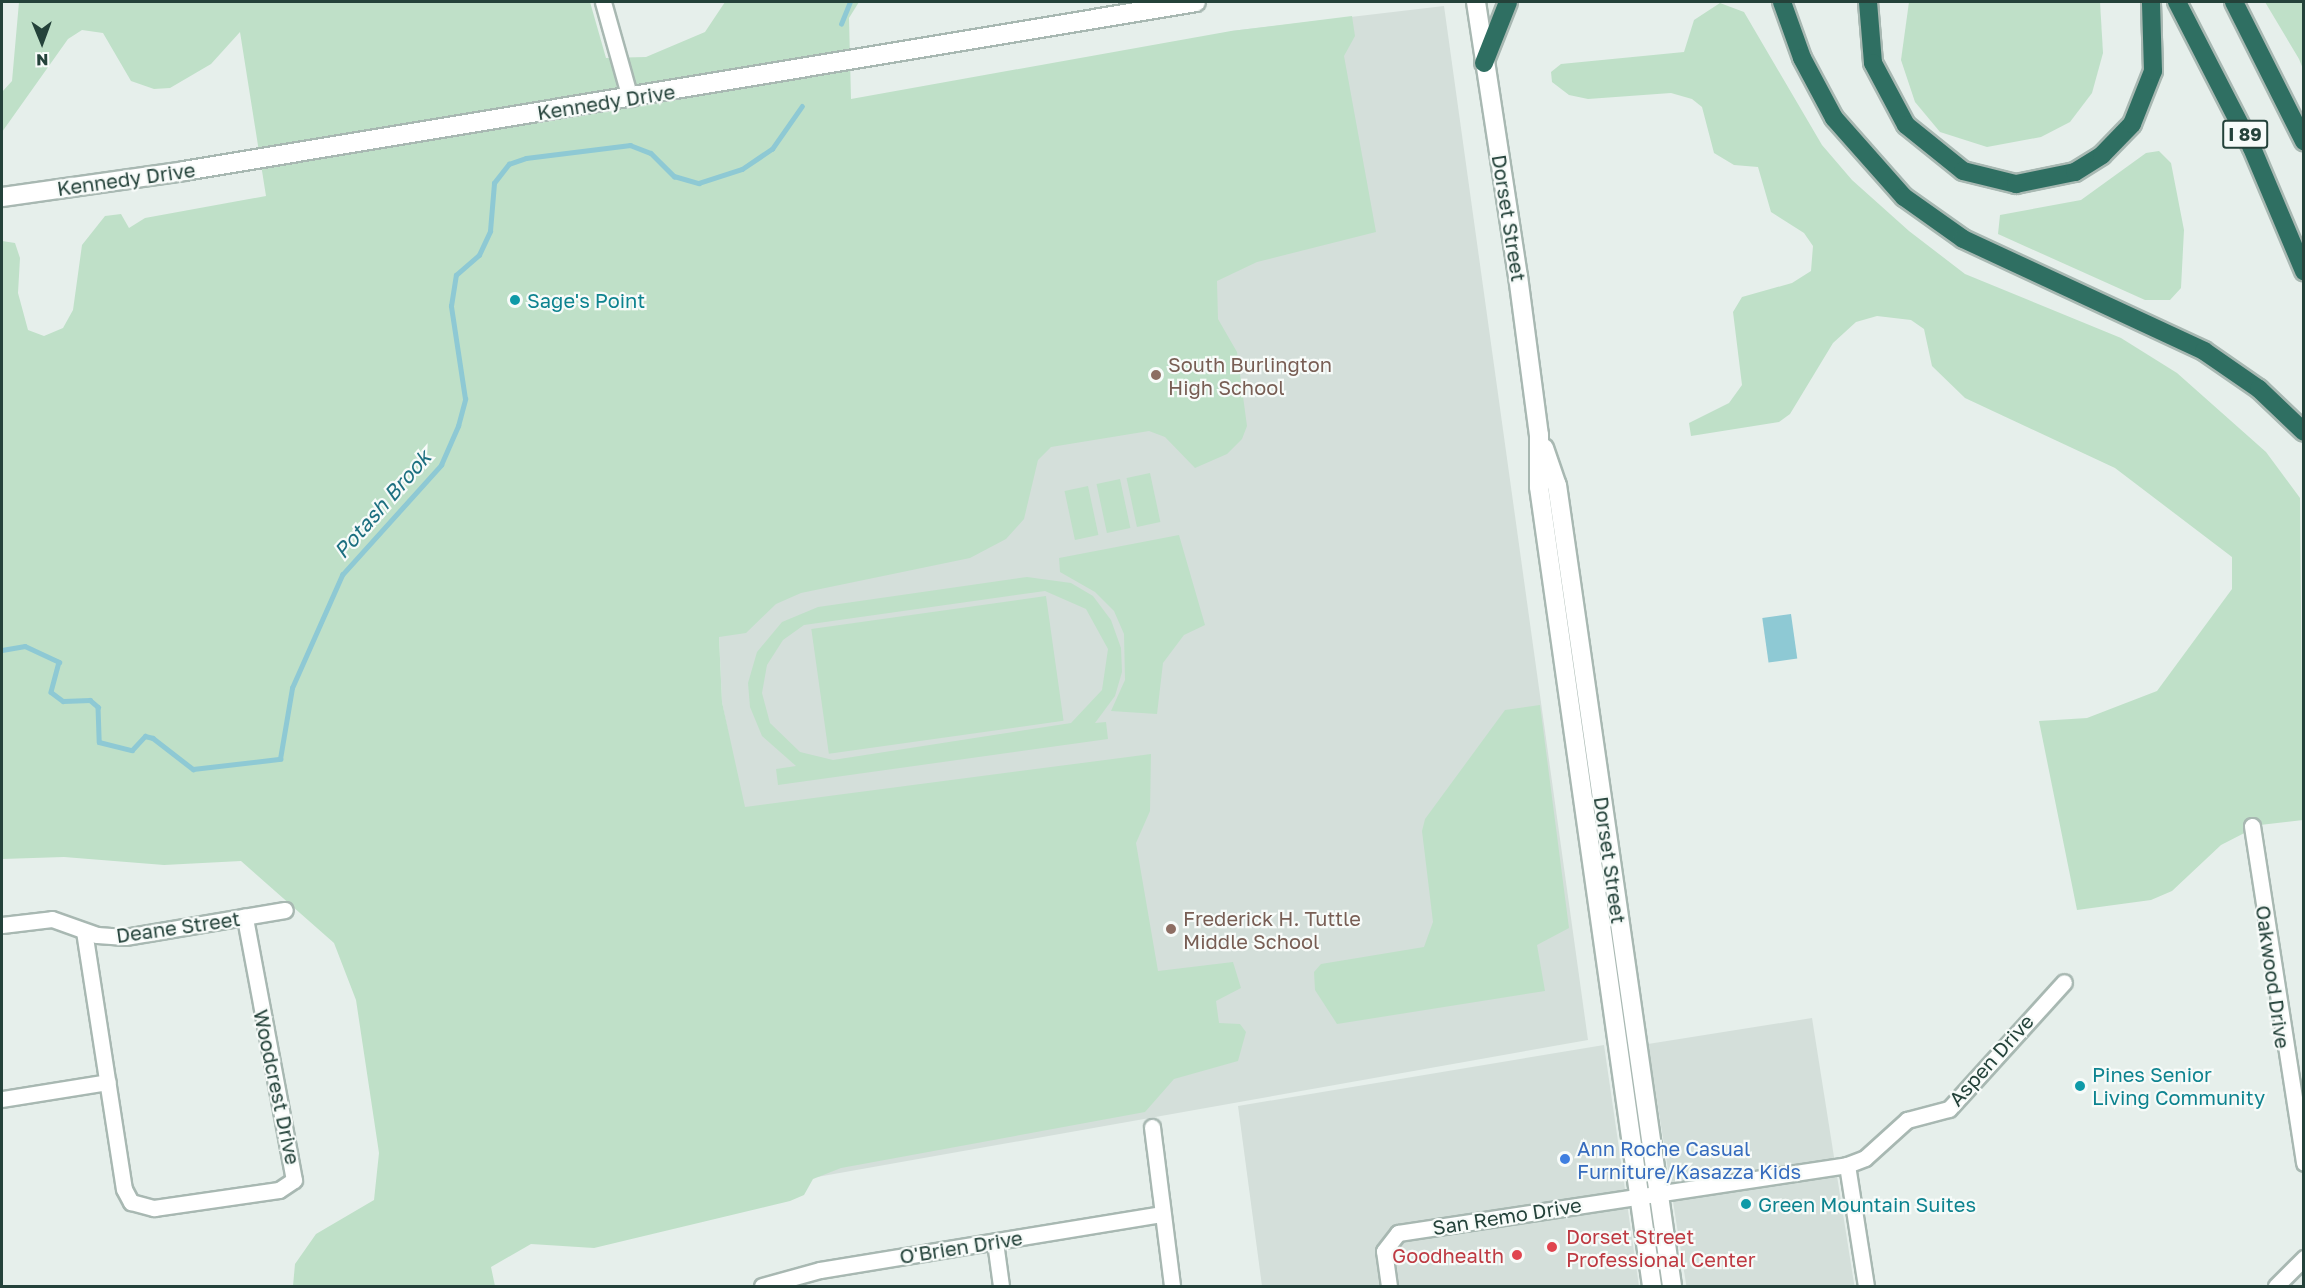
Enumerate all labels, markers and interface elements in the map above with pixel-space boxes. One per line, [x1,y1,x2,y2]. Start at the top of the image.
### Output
north arrow [12,12,72,72]
text: N [36,50,49,70]
street label: Kennedy Drive [535,79,677,125]
road number: I 89 [2221,119,2269,149]
street label: Dorset Street [1487,153,1531,283]
street label: Kennedy Drive [55,157,197,201]
place label: Sage's Point [527,288,645,312]
marker: Sage's Point [508,293,522,307]
place label: South Burlington High School [1168,352,1332,399]
marker: South Burlington High School [1149,368,1163,382]
water label: Potash Brook [328,445,436,563]
street label: Dorset Street [1589,795,1631,925]
street label: Oakwood Drive [2251,904,2295,1050]
street label: Deane Street [114,906,242,948]
place label: Frederick H. Tuttle Middle School [1183,906,1361,953]
marker: Frederick H. Tuttle Middle School [1164,922,1178,936]
street label: Woodcrest Drive [249,1007,305,1167]
street label: Aspen Drive [1944,1009,2038,1111]
place label: Pines Senior Living Community [2092,1062,2265,1109]
marker: Pines Senior Living Community [2073,1079,2087,1093]
place label: Ann Roche Casual Furniture/Kasazza Kids [1577,1136,1801,1183]
marker: Ann Roche Casual Furniture/Kasazza Kids [1558,1152,1572,1166]
street label: San Remo Drive [1431,1192,1583,1240]
place label: Green Mountain Suites [1758,1192,1976,1216]
marker: Green Mountain Suites [1739,1197,1753,1211]
place label: Dorset Street Professional Center [1566,1224,1755,1271]
street label: O'Brien Drive [898,1225,1024,1269]
marker: Dorset Street Professional Center [1543,1238,1561,1256]
place label: Goodhealth [1392,1243,1504,1267]
marker: Goodhealth [1508,1246,1526,1264]

